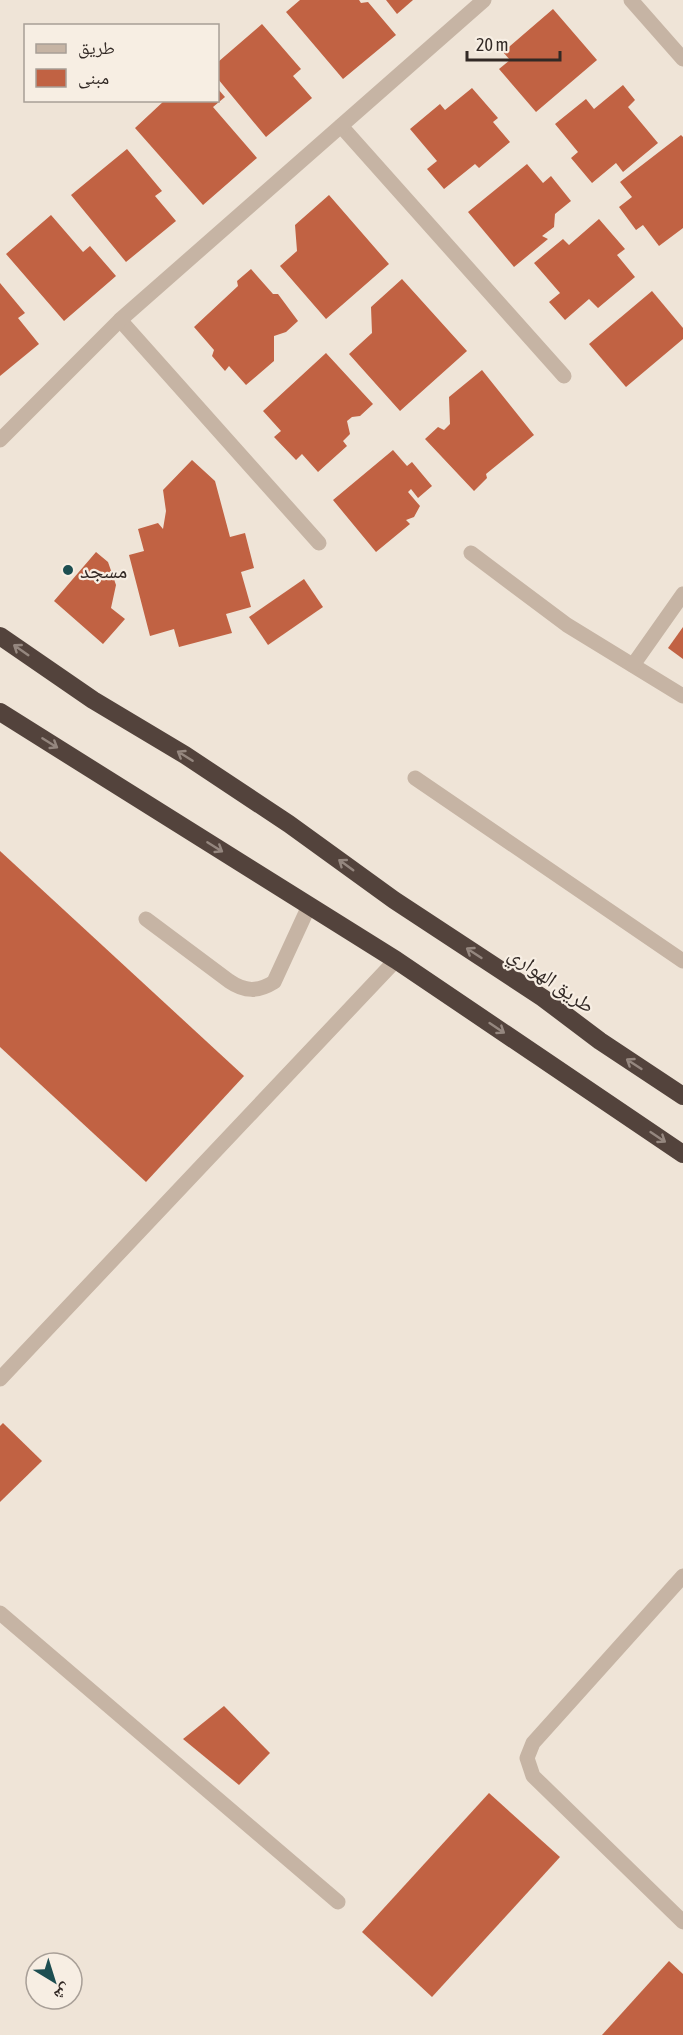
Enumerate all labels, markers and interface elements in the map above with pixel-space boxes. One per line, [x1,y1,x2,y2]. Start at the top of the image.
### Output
legend [24,24,219,102]
scale bar [467,24,560,62]
text: 20 m [476,34,508,55]
text: طريق [78,37,115,59]
text: مبنى [78,67,109,89]
place label: مسجد [80,558,127,582]
marker: مسجد [61,563,75,577]
one-way arrow [13,644,30,656]
one-way arrow [41,736,58,749]
one-way arrow [177,749,194,761]
one-way arrow [206,841,223,853]
one-way arrow [339,859,355,872]
street label: طريق الهواري [501,941,600,1022]
one-way arrow [466,946,483,958]
one-way arrow [488,1022,504,1034]
one-way arrow [626,1058,643,1070]
one-way arrow [650,1131,667,1144]
north arrow [24,1951,84,2011]
text: ش [50,1980,75,2005]

